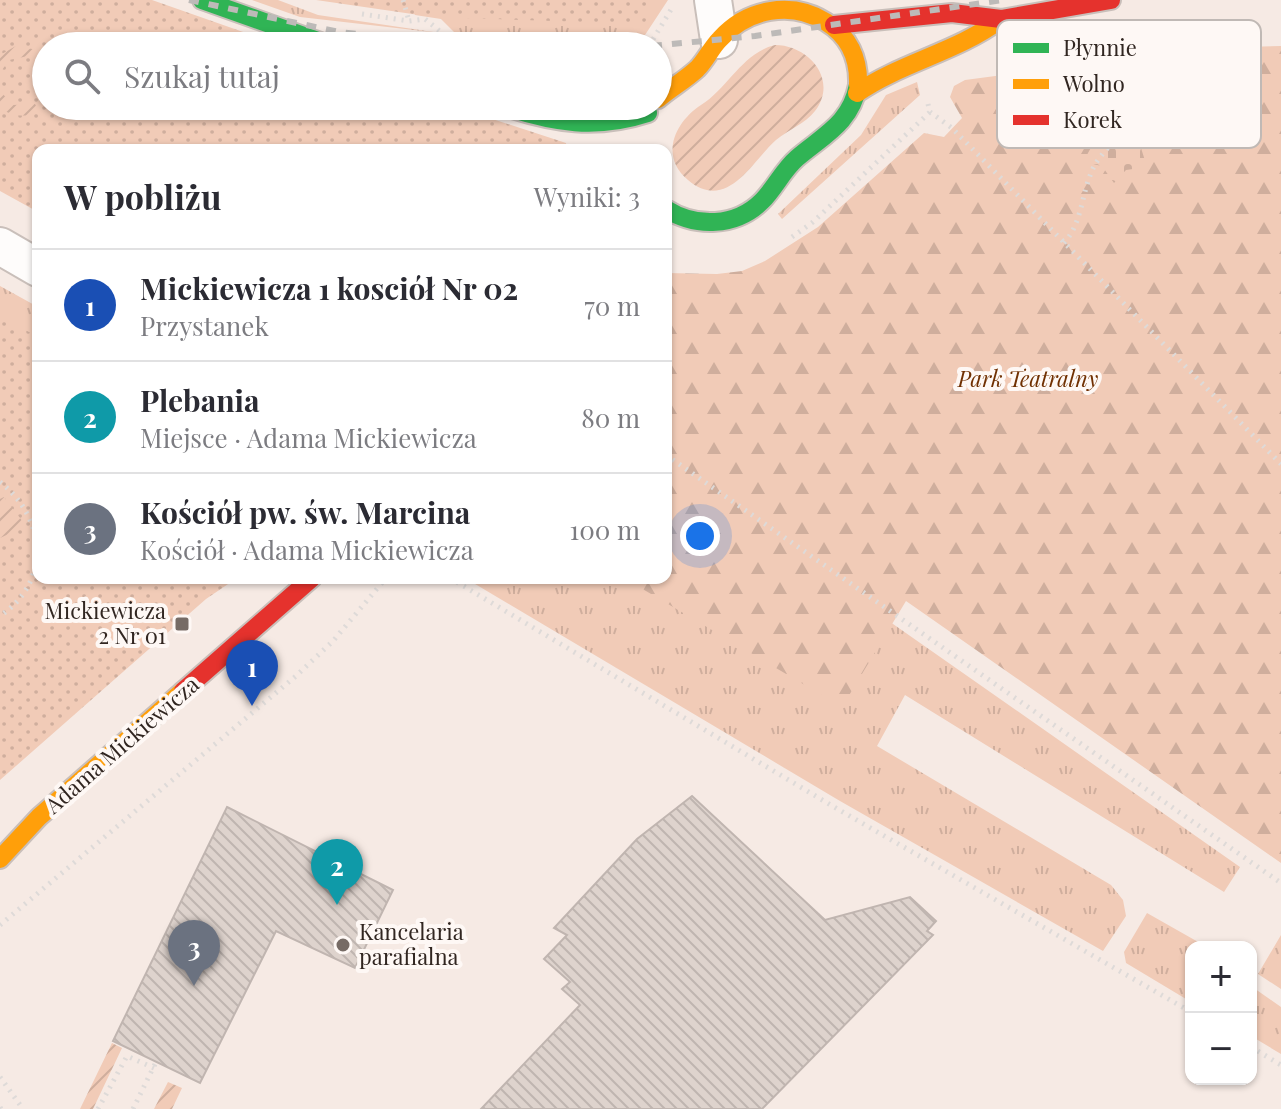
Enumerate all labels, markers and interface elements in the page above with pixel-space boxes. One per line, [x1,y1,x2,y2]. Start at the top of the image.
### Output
legend [997,20,1261,148]
search box [32,32,672,120]
text: Płynnie [1063,32,1137,62]
icon: search [60,54,104,98]
text: Szukaj tutaj [124,56,280,96]
text: Wolno [1062,68,1125,98]
text: Korek [1063,104,1122,134]
text: W pobliżu [64,173,222,219]
text: Wyniki: 3 [534,179,640,214]
text: Mickiewicza 1 kosciół Nr 02 [140,268,518,308]
text: 1 [85,288,95,323]
text: 70 m [584,288,640,323]
text: Przystanek [140,308,269,343]
park label: Park Teatralny [957,363,1099,393]
text: Plebania [140,380,260,420]
text: 2 [83,400,97,435]
text: 80 m [581,400,640,435]
text: Miejsce · Adama Mickiewicza [140,420,477,455]
text: Kościół pw. św. Marcina [140,492,470,532]
text: 3 [84,512,96,547]
text: 100 m [570,512,640,547]
your location [680,516,720,556]
text: Kościół · Adama Mickiewicza [140,532,474,567]
place label: Mickiewicza 2 Nr 01 [45,595,166,650]
marker: Mickiewicza 2 Nr 01 [173,615,191,633]
pin: 1 [226,640,278,706]
street label: Adama Mickiewicza [37,669,205,820]
pin: 2 [311,839,363,905]
place label: Kancelaria parafialna [359,916,464,971]
pin: 3 [168,920,220,986]
marker: Kancelaria parafialna [334,936,352,954]
map controls [1185,941,1257,1085]
button: + [1185,941,1257,1013]
button: − [1185,1013,1257,1085]

